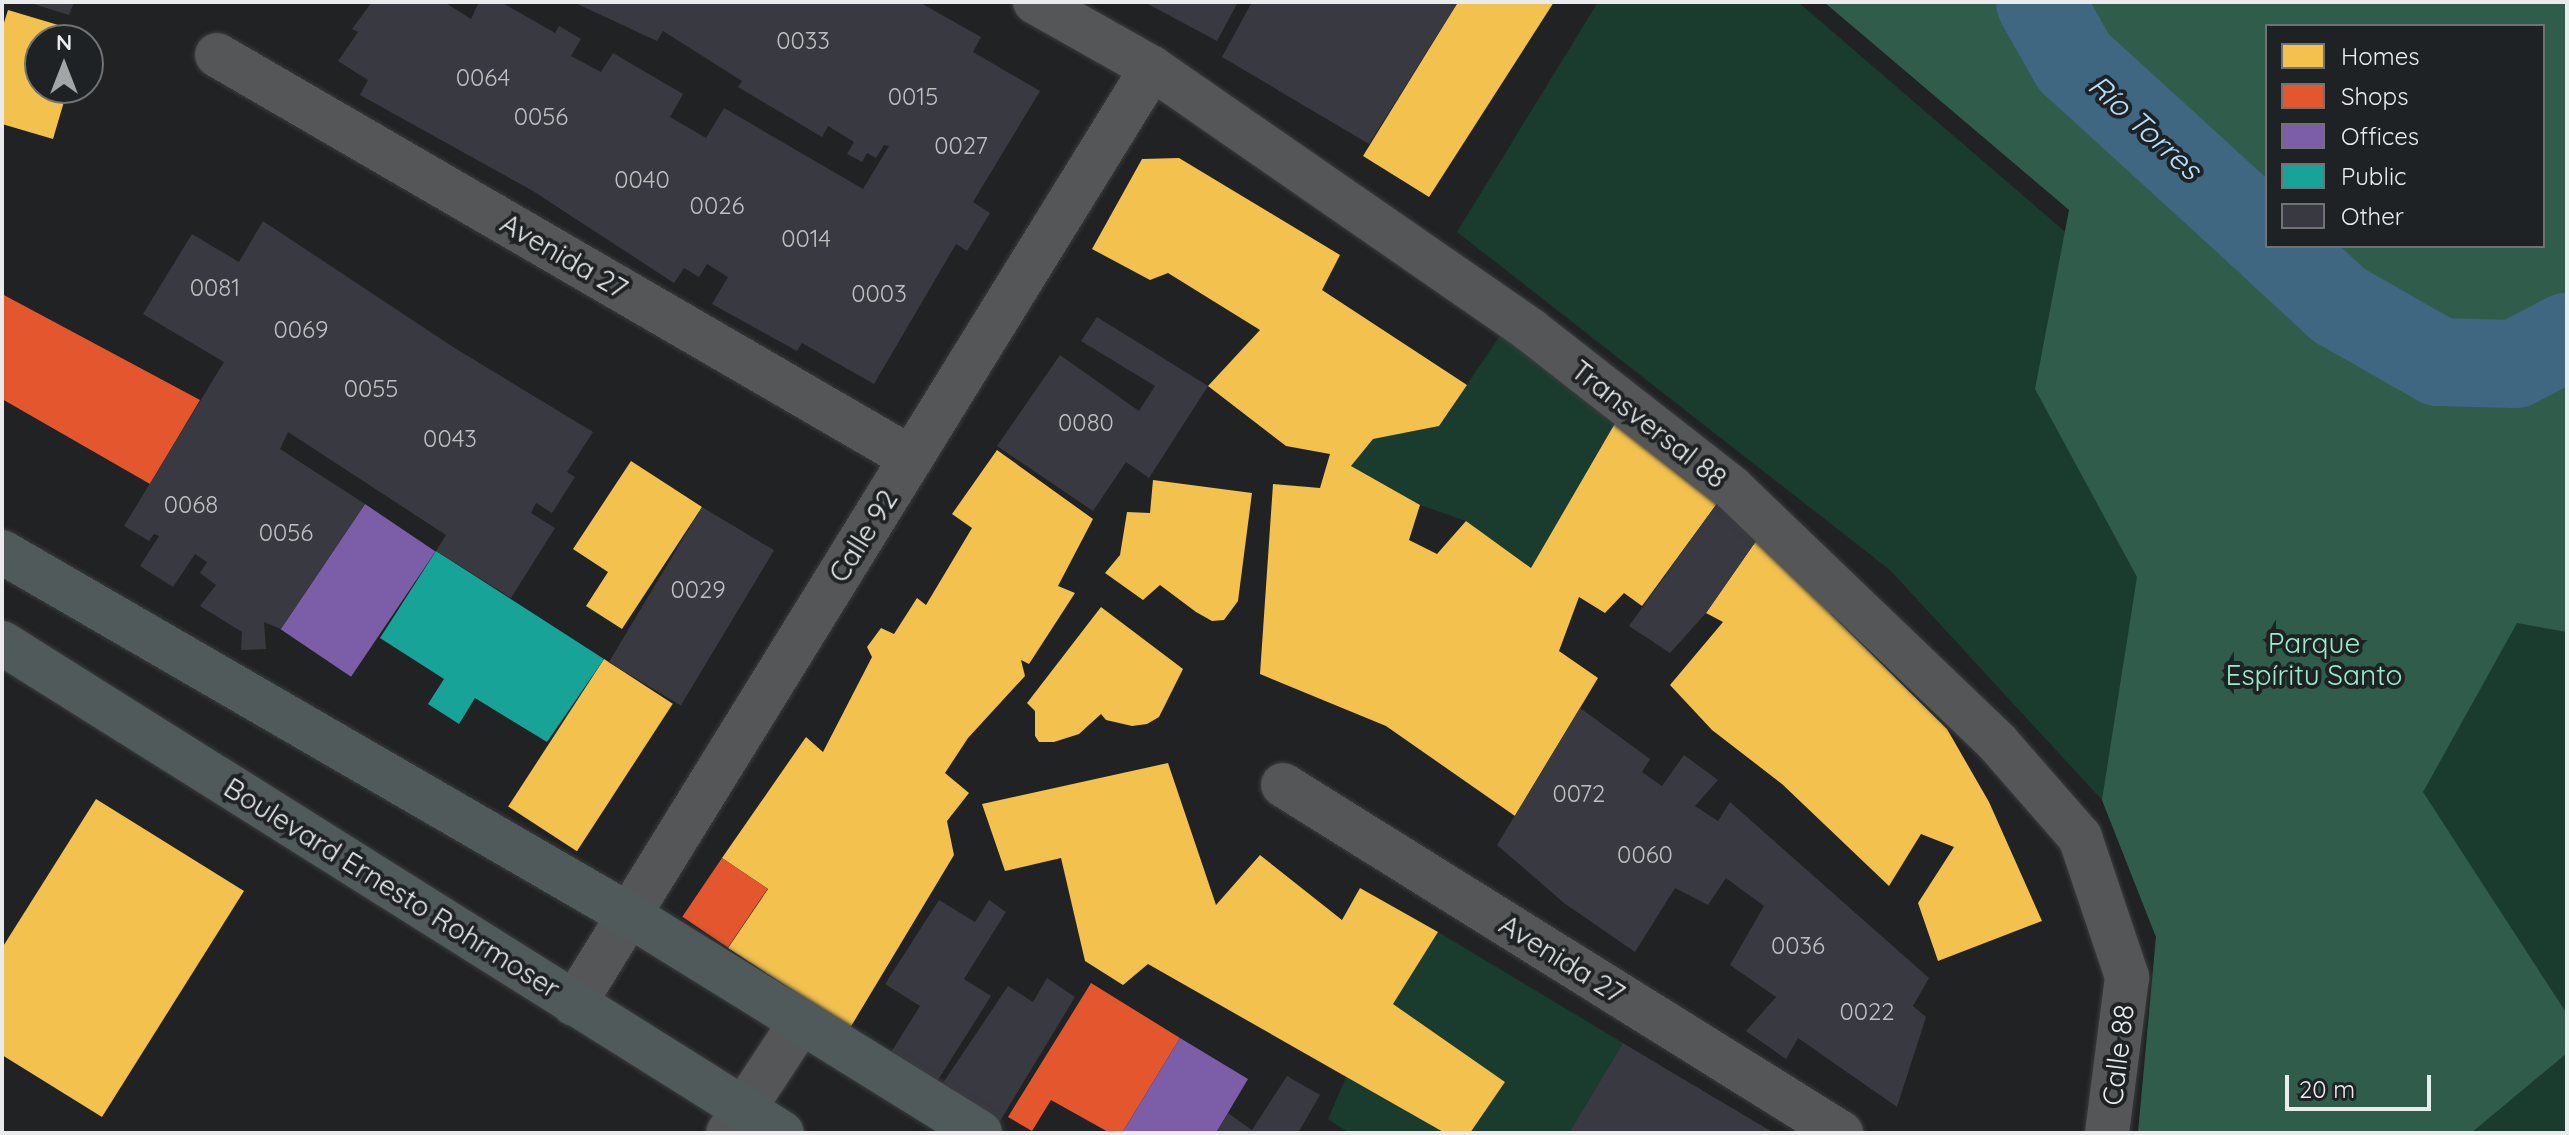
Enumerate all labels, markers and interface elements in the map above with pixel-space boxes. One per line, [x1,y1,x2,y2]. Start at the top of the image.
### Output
north arrow [24,24,104,104]
legend [2265,24,2545,248]
house number: 0033 [776,27,830,55]
text: N [56,28,72,56]
text: Homes [2341,41,2419,71]
house number: 0064 [456,64,510,92]
water label: Río Torres [2081,67,2209,187]
text: Shops [2341,81,2408,111]
house number: 0015 [888,83,938,111]
house number: 0056 [514,103,568,131]
text: Offices [2341,121,2419,151]
house number: 0027 [934,132,988,160]
text: Public [2341,161,2406,191]
house number: 0040 [614,166,670,194]
house number: 0026 [690,192,744,220]
text: Other [2341,201,2404,231]
street label: Avenida 27 [495,206,633,306]
house number: 0014 [781,225,831,253]
house number: 0081 [190,274,240,302]
house number: 0003 [851,280,907,308]
house number: 0069 [274,316,328,344]
street label: Transversal 88 [1565,353,1733,495]
house number: 0055 [344,375,398,403]
house number: 0080 [1058,409,1114,437]
house number: 0043 [423,425,477,453]
street label: Calle 92 [822,484,904,588]
house number: 0068 [164,491,218,519]
house number: 0056 [259,519,313,547]
house number: 0029 [670,576,726,604]
park label: Parque Espíritu Santo [2226,626,2402,692]
street label: Boulevard Ernesto Rohrmoser [218,771,566,1005]
house number: 0072 [1553,780,1605,808]
house number: 0060 [1617,841,1673,869]
street label: Avenida 27 [1493,907,1631,1011]
house number: 0036 [1771,932,1825,960]
house number: 0022 [1839,998,1895,1026]
street label: Calle 88 [2095,1003,2141,1107]
scale bar [2289,1059,2435,1109]
text: 20 m [2299,1074,2355,1104]

